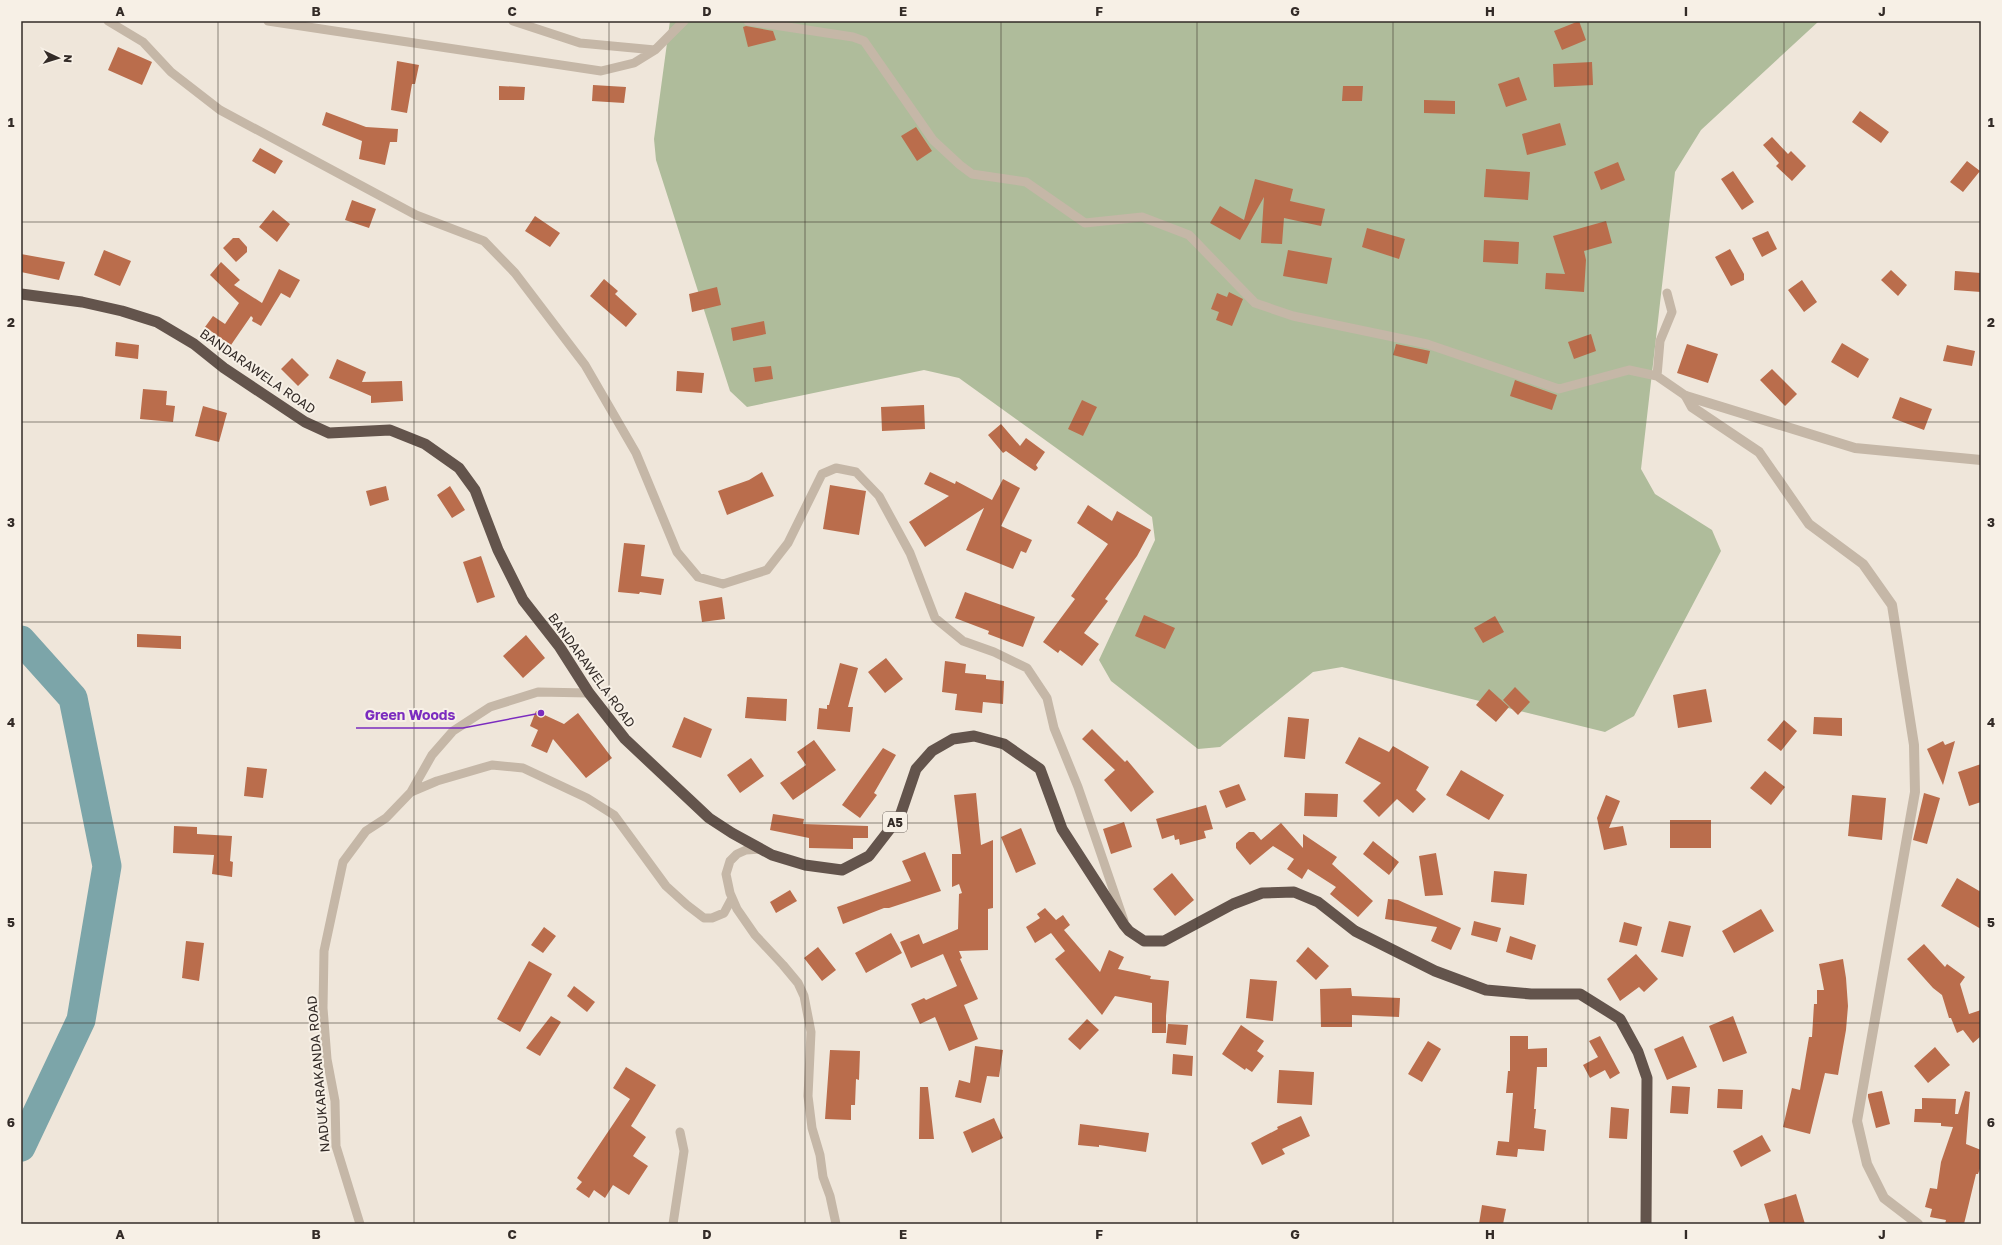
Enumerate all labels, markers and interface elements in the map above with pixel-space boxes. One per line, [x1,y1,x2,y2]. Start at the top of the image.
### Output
text: A [115,3,125,19]
text: B [311,3,321,19]
text: C [507,3,517,19]
text: D [702,3,712,19]
text: E [899,3,907,19]
text: F [1095,3,1103,19]
text: G [1290,3,1300,19]
text: H [1485,3,1495,19]
text: I [1684,3,1688,19]
text: J [1878,3,1886,19]
north arrow [38,38,78,78]
text: N [62,54,75,63]
text: 1 [8,114,15,130]
text: 1 [1988,114,1995,130]
text: 2 [7,314,15,330]
text: 2 [1987,314,1995,330]
street label: BANDARAWELA ROAD [197,325,319,417]
text: 3 [7,514,15,530]
text: 3 [1987,514,1995,530]
street label: BANDARAWELA ROAD [545,610,639,730]
callout: Green Woods [356,702,463,728]
text: Green Woods [365,706,455,723]
text: 4 [7,714,15,730]
text: 4 [1987,714,1995,730]
road number: A5 [883,812,907,832]
text: 5 [7,914,15,930]
text: 5 [1987,914,1995,930]
street label: NADUKARAKANDA ROAD [303,995,333,1153]
text: 6 [7,1114,15,1130]
text: 6 [1987,1114,1995,1130]
text: A [115,1226,125,1242]
text: B [311,1226,321,1242]
text: C [507,1226,517,1242]
text: D [702,1226,712,1242]
text: E [899,1226,907,1242]
text: F [1095,1226,1103,1242]
text: G [1290,1226,1300,1242]
text: H [1485,1226,1495,1242]
text: I [1684,1226,1688,1242]
text: J [1878,1226,1886,1242]

